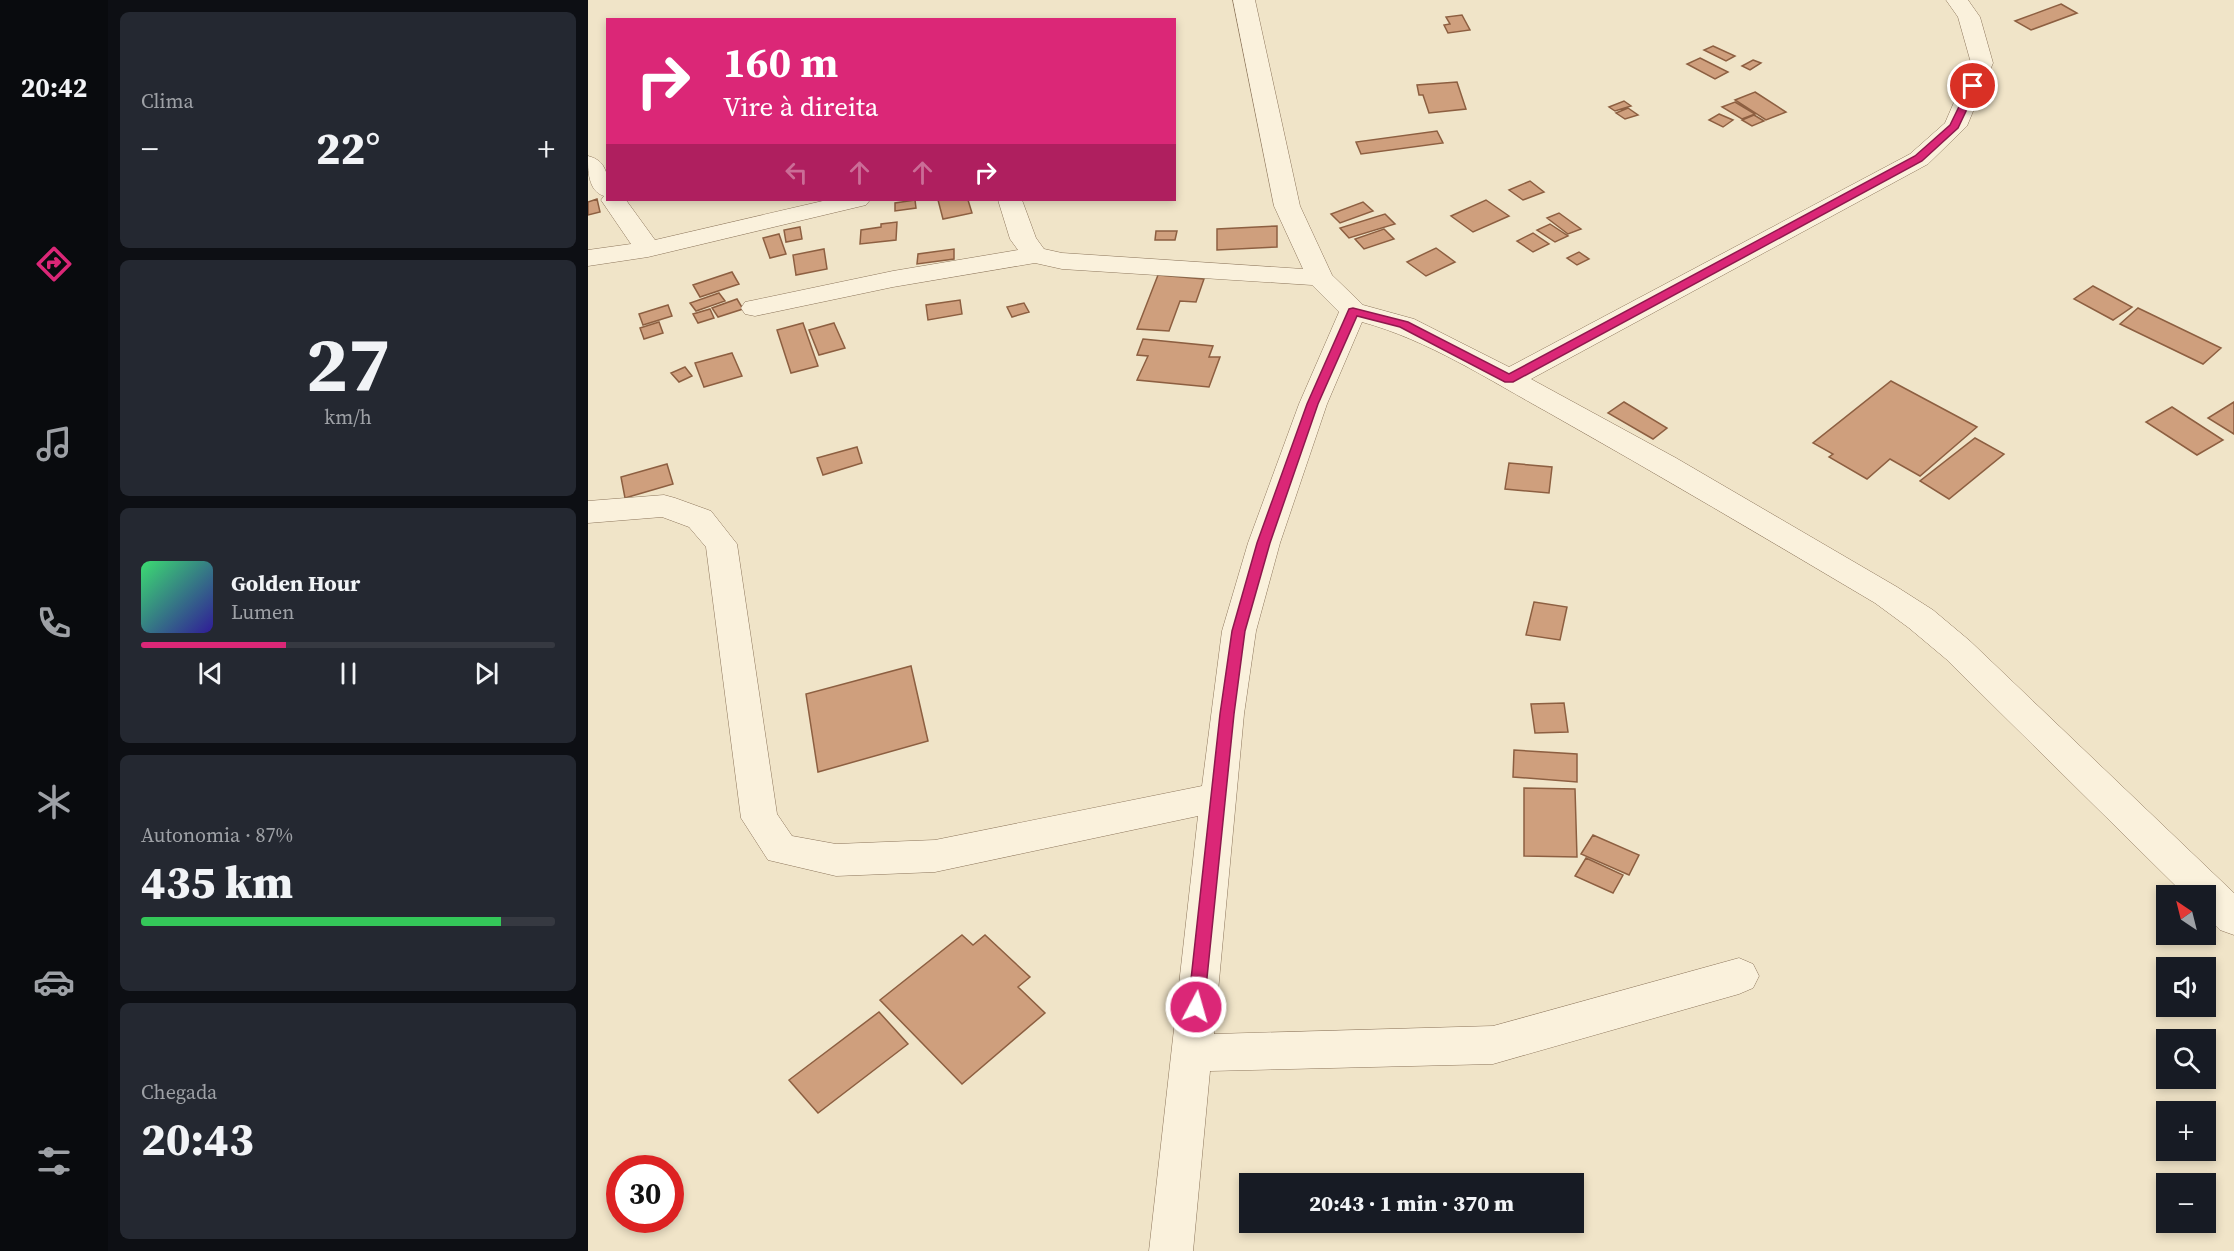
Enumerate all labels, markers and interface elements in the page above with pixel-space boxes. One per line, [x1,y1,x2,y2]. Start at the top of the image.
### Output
text: 160 m [723,33,838,91]
icon: right [624,42,702,120]
pin [1947,60,1998,111]
text: 20:42 [21,69,87,106]
icon: arrive [1956,69,1989,102]
text: Clima [141,87,194,115]
text: Vire à direita [723,88,879,125]
text: 22° [316,117,380,179]
text: − [141,126,159,171]
text: + [537,126,555,171]
icon: left [780,156,813,189]
icon: ahead [843,156,876,189]
icon: ahead [906,156,939,189]
icon: right [969,156,1002,189]
icon: directions [33,243,75,285]
text: 27 [306,310,390,417]
text: km/h [324,403,372,431]
icon: music [33,423,75,465]
text: Golden Hour [231,568,360,598]
text: Lumen [231,598,294,626]
icon: phone [33,602,75,644]
icon: previous [194,657,227,690]
icon: pause [332,657,365,690]
icon: next [470,657,503,690]
icon: climate [33,781,75,823]
text: Autonomia · 87% [141,821,293,849]
text: 435 km [141,851,293,913]
north arrow [2156,885,2216,945]
map controls [2156,885,2216,1233]
button: sound [2156,957,2216,1017]
icon: car [33,961,75,1003]
position arrow [1164,975,1228,1039]
button: search [2156,1029,2216,1089]
text: Chegada [141,1078,217,1106]
button: + [2156,1101,2216,1161]
text: 20:43 [141,1108,254,1170]
icon: filters [33,1140,75,1182]
speed limit sign: 30 [606,1155,684,1233]
button: − [2156,1173,2216,1233]
text: 20:43 · 1 min · 370 m [1309,1188,1514,1218]

